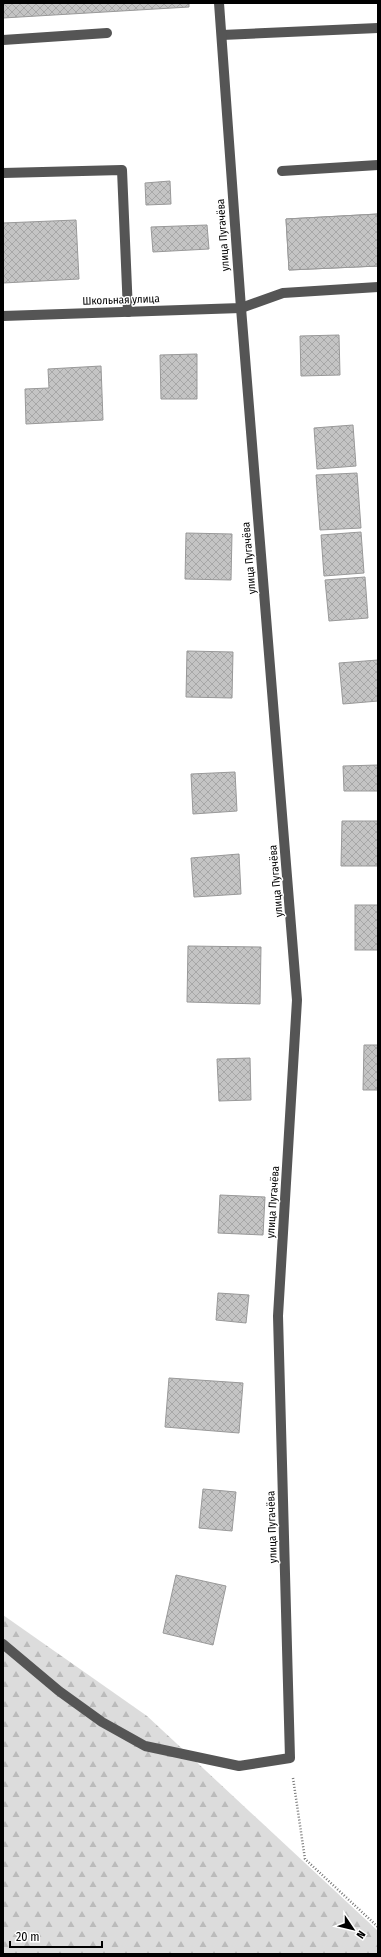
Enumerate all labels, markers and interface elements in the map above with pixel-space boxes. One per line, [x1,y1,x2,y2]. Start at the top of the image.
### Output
street label: улица Пугачёва [214,198,232,272]
street label: Школьная улица [82,292,160,308]
street label: улица Пугачёва [239,521,259,595]
street label: улица Пугачёва [266,844,286,918]
street label: улица Пугачёва [264,1165,282,1239]
street label: улица Пугачёва [264,1490,280,1564]
north arrow [333,1909,373,1949]
scale bar [10,1923,102,1949]
text: N [354,1928,368,1941]
text: 20 m [16,1930,40,1944]

